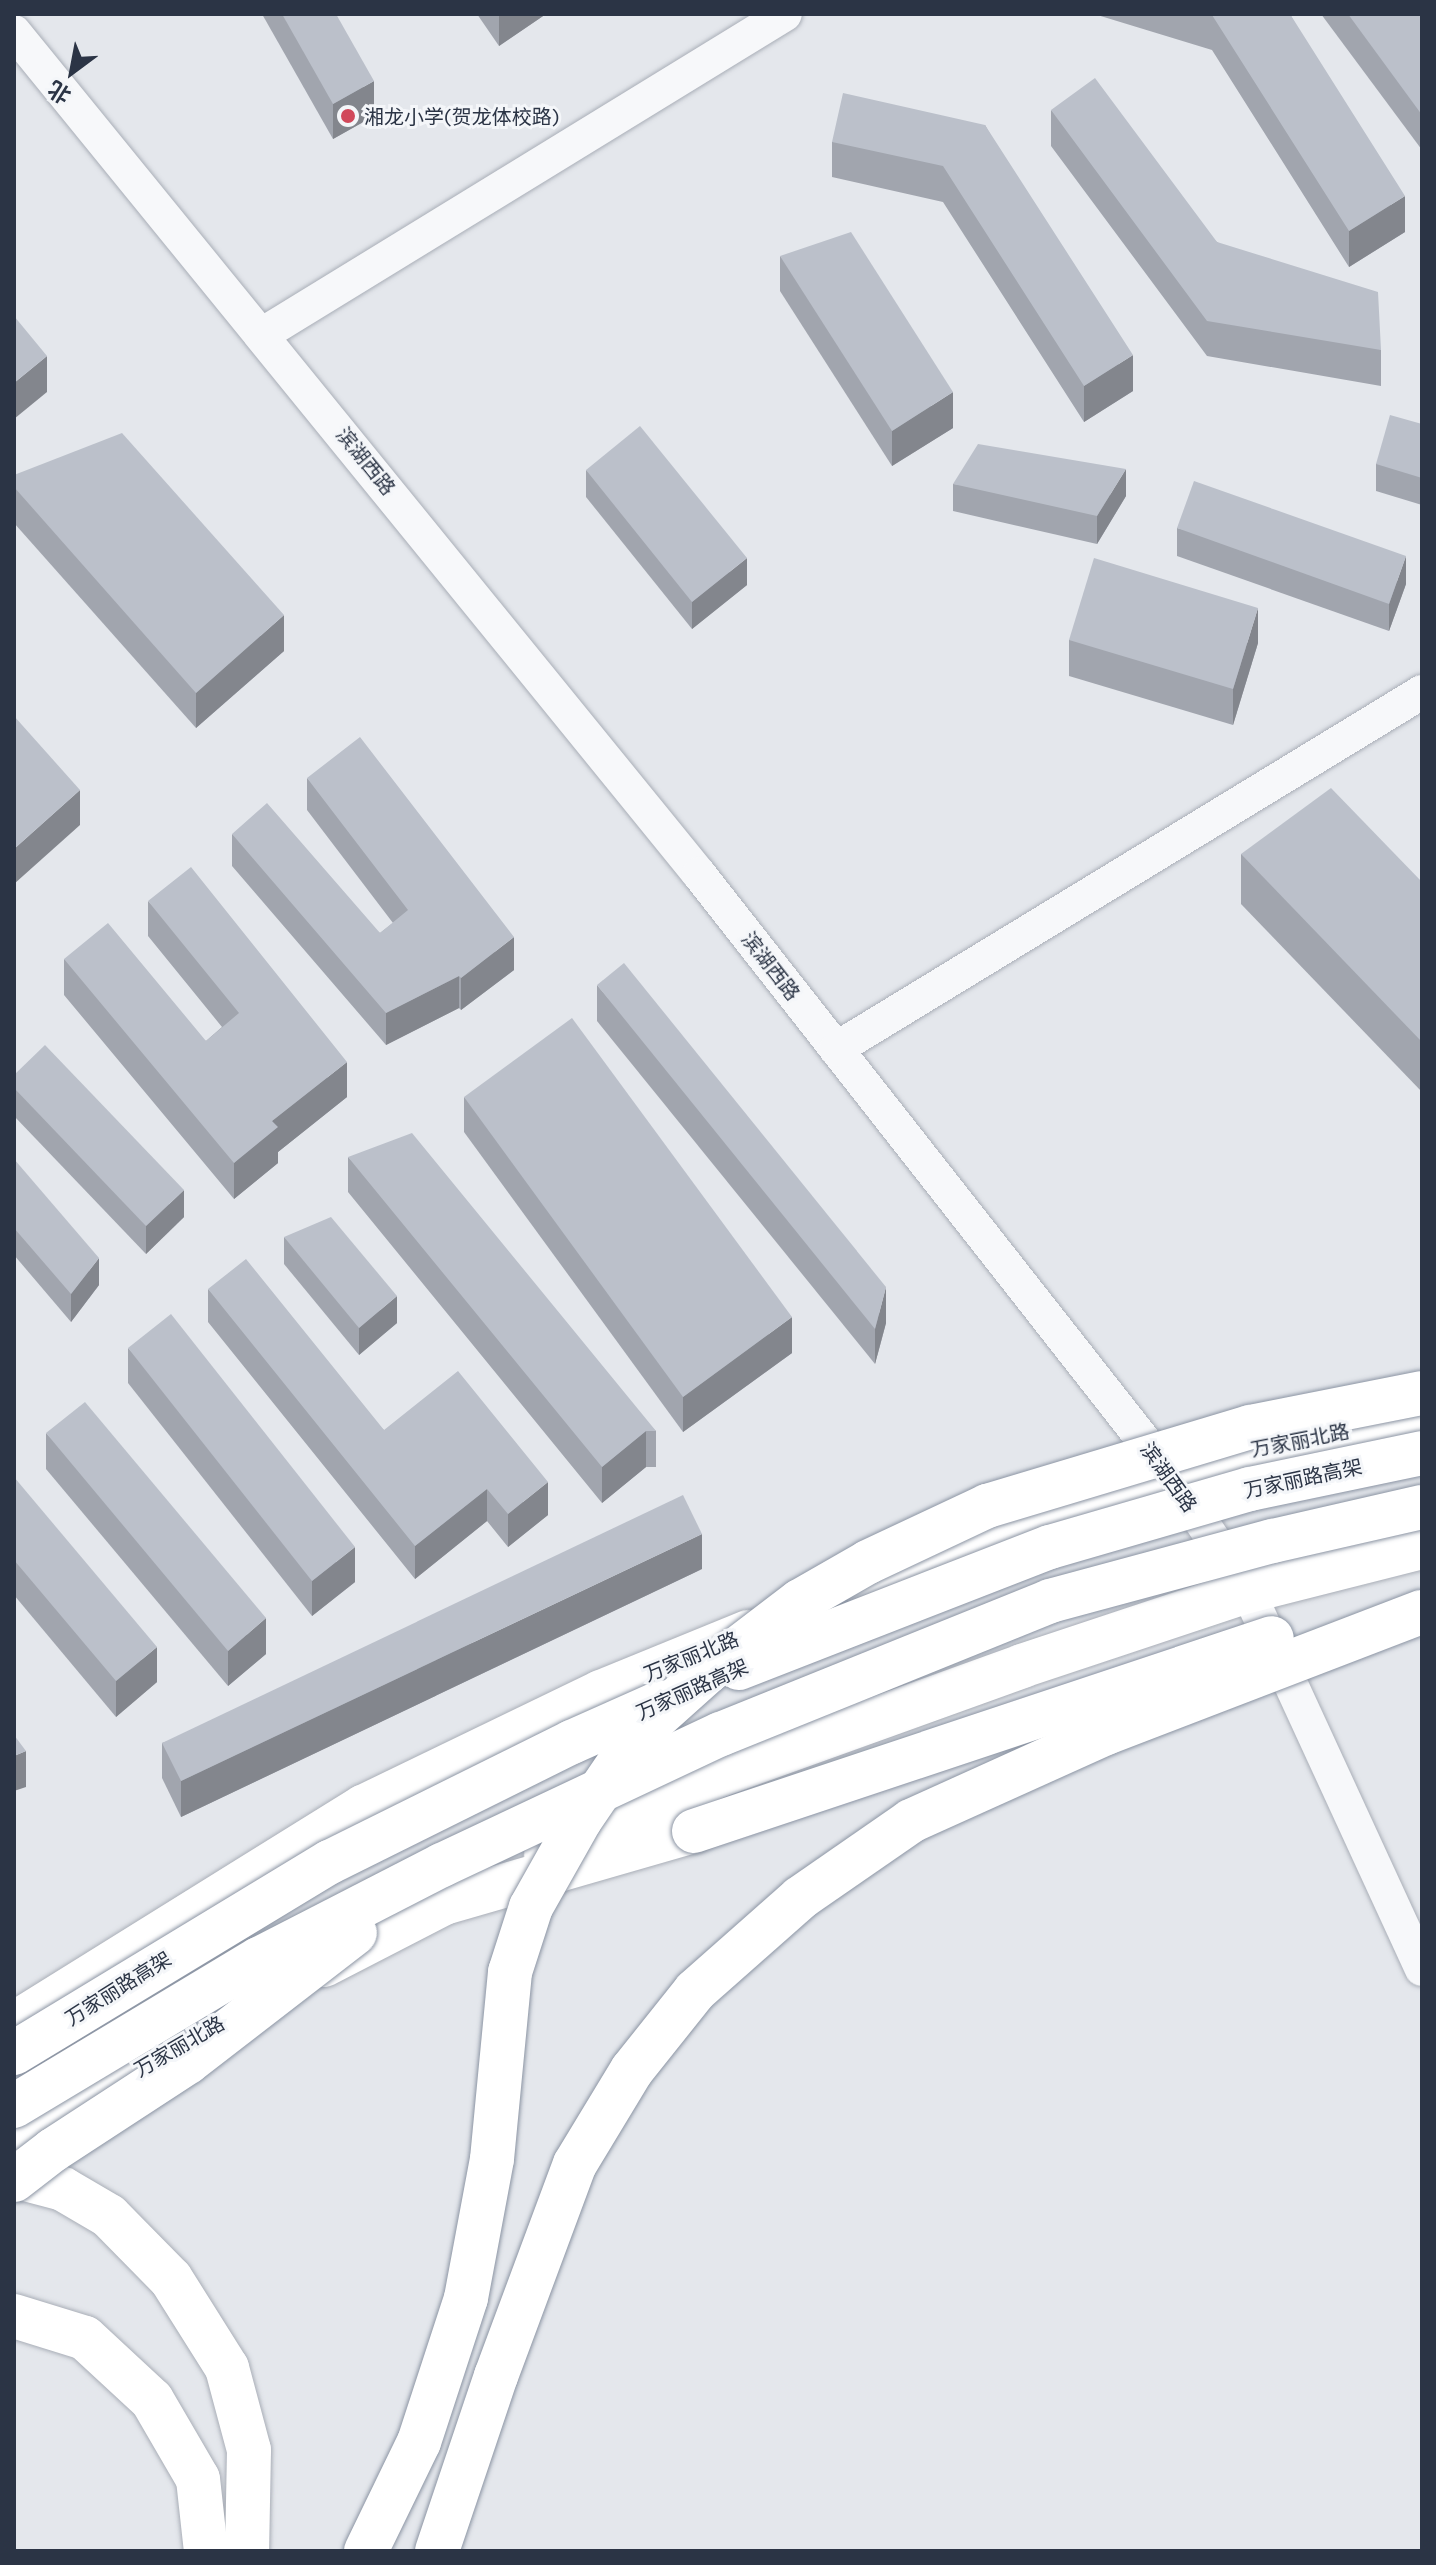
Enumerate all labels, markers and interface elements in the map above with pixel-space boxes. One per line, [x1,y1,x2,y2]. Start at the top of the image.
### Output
north arrow [32,32,112,112]
text: 北 [43,75,76,110]
place label: 湘龙小学(贺龙体校路) [364,104,559,128]
marker: 湘龙小学(贺龙体校路) [339,107,357,125]
street label: 滨湖西路 [332,422,400,500]
street label: 滨湖西路 [737,927,805,1005]
street label: 万家丽北路 [1249,1419,1351,1461]
street label: 滨湖西路 [1136,1438,1202,1516]
street label: 万家丽路高架 [1242,1454,1364,1502]
street label: 万家丽北路 [640,1626,742,1686]
street label: 万家丽路高架 [632,1654,752,1724]
street label: 万家丽路高架 [61,1946,175,2030]
street label: 万家丽北路 [130,2011,228,2081]

